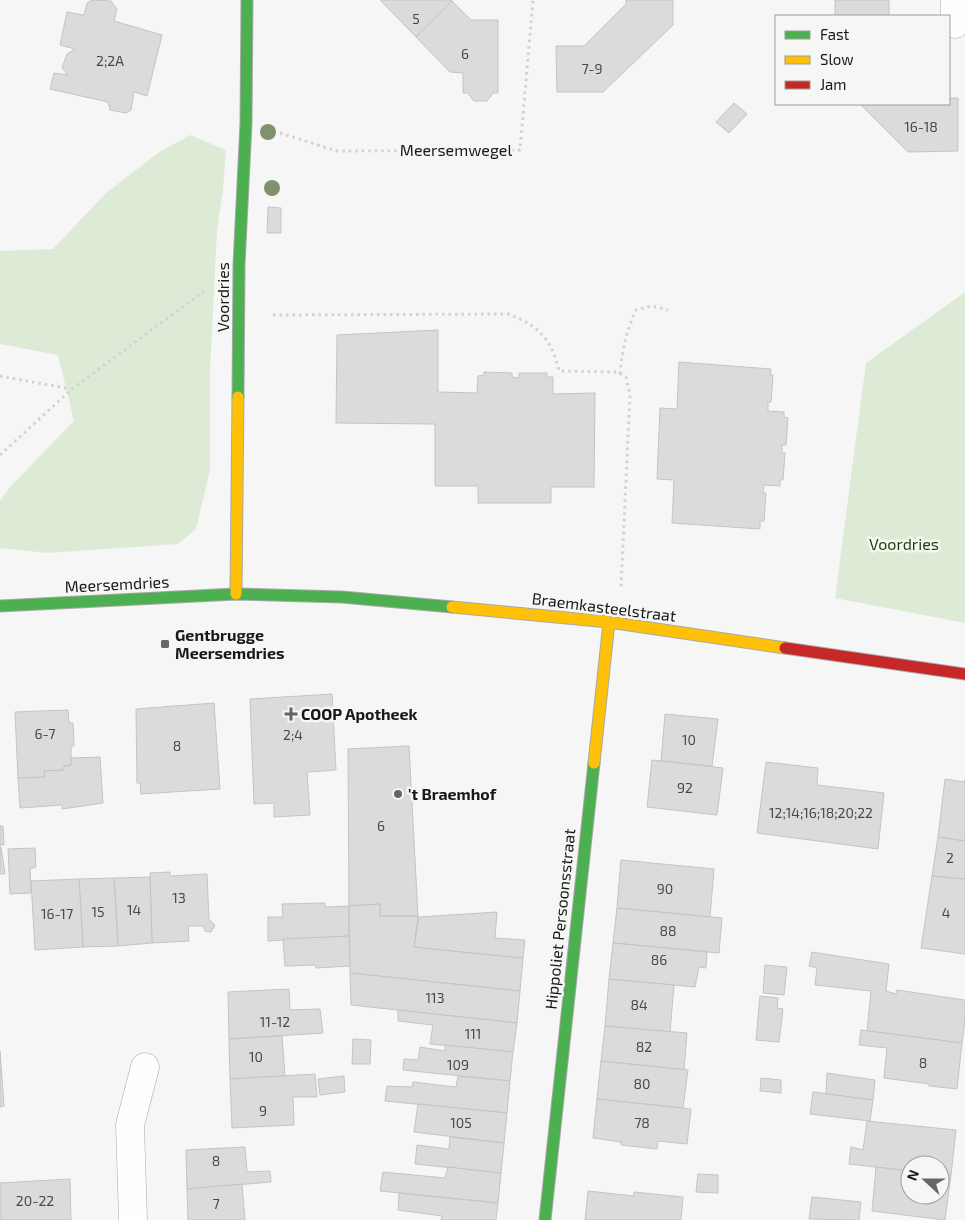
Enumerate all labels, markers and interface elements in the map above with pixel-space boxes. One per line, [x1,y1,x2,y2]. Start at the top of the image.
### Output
house number: 5 [412,10,420,27]
legend [775,15,950,105]
text: Fast [820,25,850,43]
house number: 6 [461,45,469,62]
text: Slow [820,50,854,68]
house number: 2;2A [96,52,124,69]
house number: 7-9 [581,60,603,77]
text: Jam [820,75,846,93]
house number: 16-18 [904,118,938,135]
street label: Meersemwegel [400,140,512,159]
street label: Voordries [213,262,232,332]
park label: Voordries [869,534,939,553]
street label: Meersemdries [64,571,170,596]
street label: Braemkasteelstraat [531,588,677,625]
place label: Gentbrugge Meersemdries [175,625,284,662]
marker: Gentbrugge Meersemdries [159,638,171,650]
place label: COOP Apotheek [301,704,418,723]
marker: COOP Apotheek [285,708,297,720]
house number: 6-7 [35,725,55,742]
house number: 2;4 [283,726,303,743]
house number: 10 [682,731,696,748]
house number: 8 [173,737,181,754]
house number: 92 [677,779,693,796]
place label: 't Braemhof [408,784,497,803]
marker: 't Braemhof [392,788,404,800]
house number: 12;14;16;18;20;22 [769,804,873,821]
house number: 6 [377,817,385,834]
street label: Hippoliet Persoonsstraat [541,828,578,1010]
house number: 2 [946,849,954,866]
house number: 90 [657,880,673,897]
house number: 13 [172,889,186,906]
house number: 14 [127,901,141,918]
house number: 15 [91,903,105,920]
house number: 4 [942,904,950,921]
house number: 16-17 [41,905,73,922]
house number: 88 [660,922,677,939]
house number: 86 [651,951,667,968]
house number: 113 [426,989,444,1006]
house number: 84 [630,996,648,1013]
house number: 11-12 [260,1013,290,1030]
house number: 111 [465,1025,481,1042]
house number: 82 [636,1038,652,1055]
house number: 10 [249,1048,263,1065]
house number: 8 [919,1054,927,1071]
house number: 109 [447,1056,469,1073]
house number: 80 [634,1075,650,1092]
house number: 9 [259,1102,267,1119]
house number: 105 [450,1114,472,1131]
house number: 78 [634,1114,650,1131]
house number: 8 [212,1152,220,1169]
north arrow [900,1155,950,1205]
text: N [903,1167,922,1183]
house number: 20-22 [16,1192,54,1209]
house number: 7 [212,1195,220,1212]

